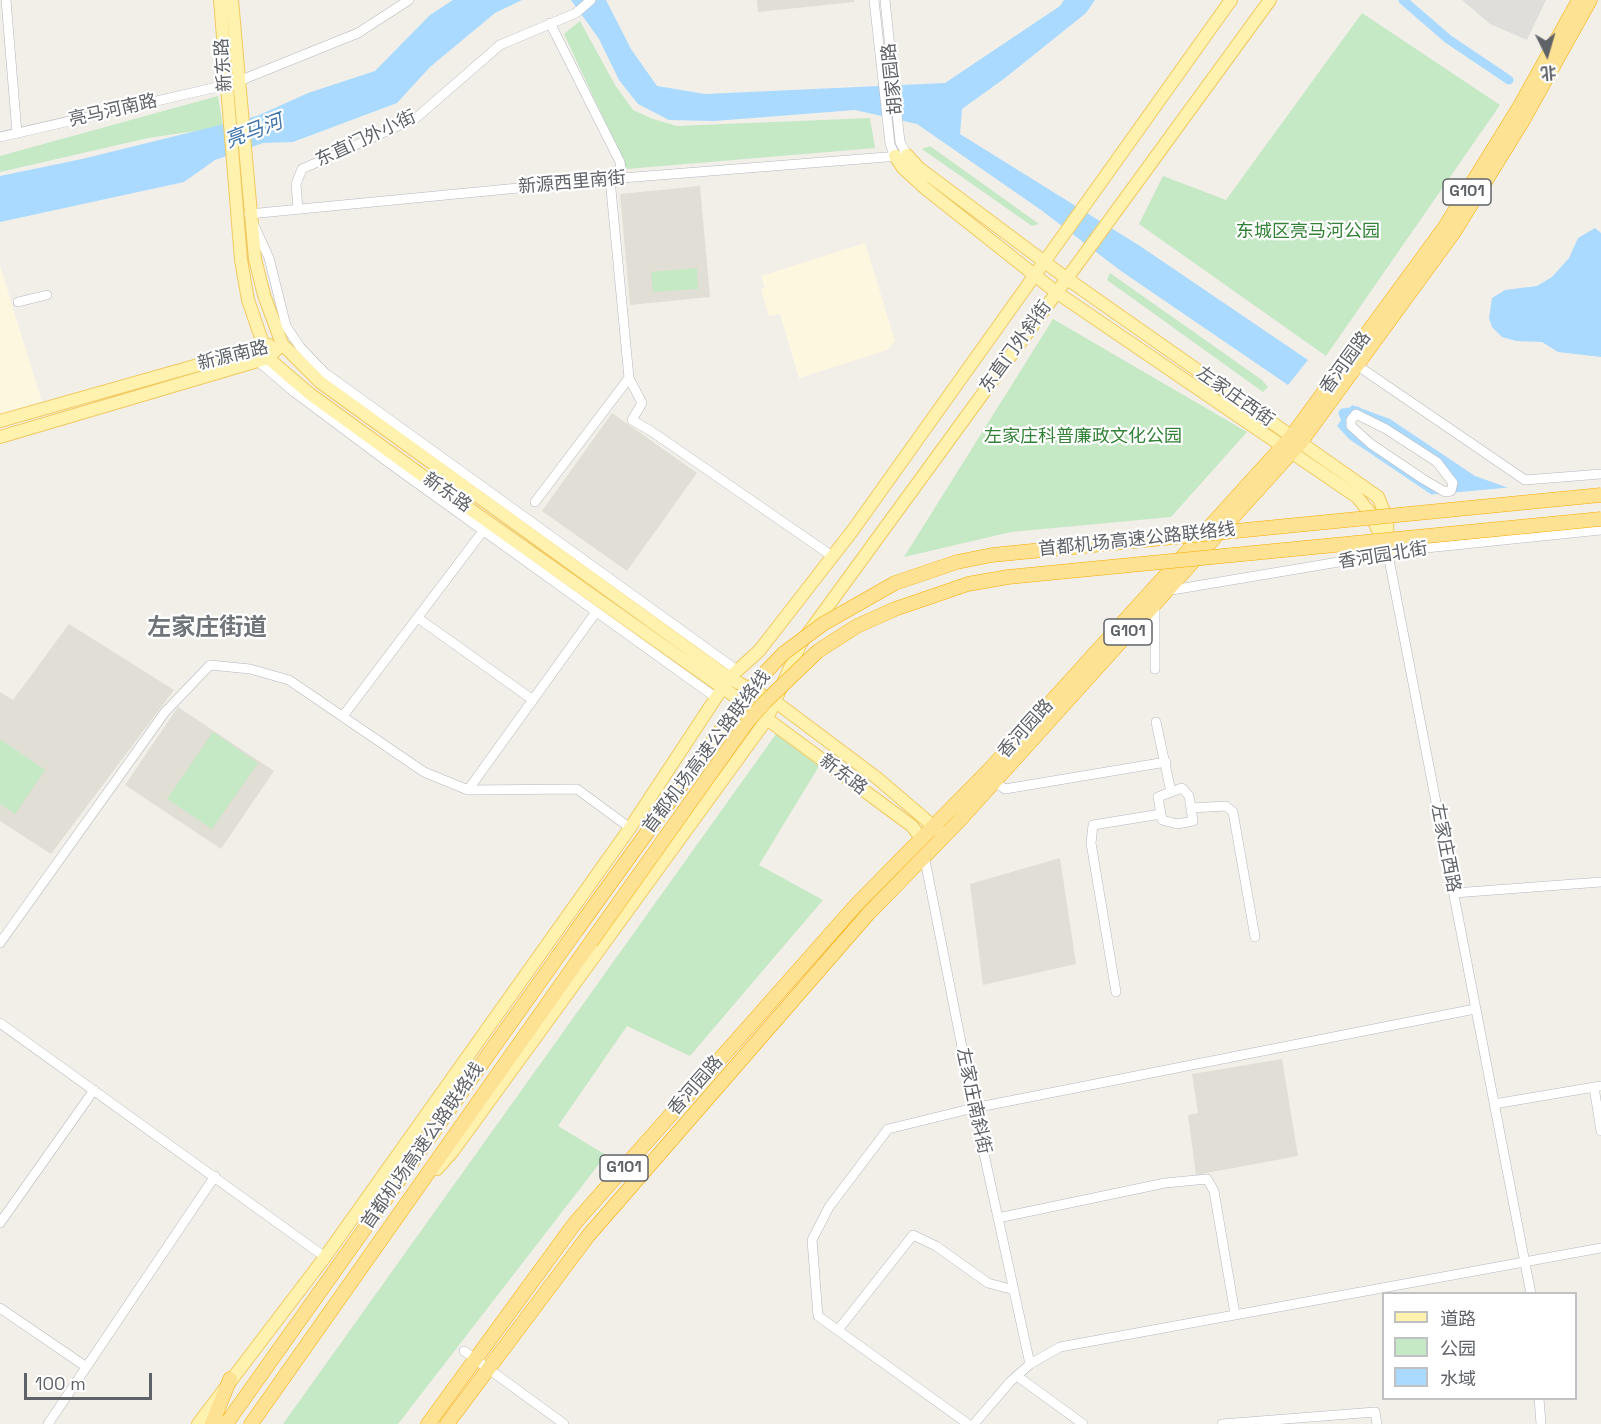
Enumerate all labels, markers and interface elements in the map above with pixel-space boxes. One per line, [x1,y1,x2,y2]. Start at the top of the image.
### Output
north arrow [1517,24,1577,84]
street label: 新东路 [211,37,237,93]
street label: 胡家园路 [878,42,908,116]
text: 北 [1540,61,1558,84]
street label: 亮马河南路 [67,90,159,132]
street label: 东直门外小街 [312,106,420,172]
water label: 亮马河 [222,110,286,154]
street label: 新源西里南街 [517,168,627,198]
road number: G101 [1443,179,1491,205]
park label: 东城区亮马河公园 [1236,221,1380,243]
street label: 东直门外斜街 [976,297,1056,397]
street label: 香河园路 [1316,328,1376,398]
street label: 新源南路 [195,337,271,375]
street label: 左家庄西街 [1192,362,1278,432]
park label: 左家庄科普廉政文化公园 [984,426,1182,448]
street label: 新东路 [419,469,475,517]
street label: 首都机场高速公路联络线 [1037,519,1237,561]
street label: 香河园北街 [1337,538,1429,574]
district label: 左家庄街道 [147,614,267,642]
road number: G101 [1104,619,1152,645]
street label: 首都机场高速公路联络线 [639,666,775,838]
street label: 香河园路 [994,695,1058,763]
street label: 新东路 [815,750,871,800]
street label: 左家庄西路 [1426,802,1464,894]
street label: 左家庄南斜街 [951,1046,995,1156]
street label: 香河园路 [664,1052,728,1120]
street label: 首都机场高速公路联络线 [357,1059,489,1233]
road number: G101 [600,1155,648,1181]
legend [1382,1292,1577,1400]
text: 道路 [1440,1307,1476,1330]
text: 公园 [1440,1337,1476,1360]
scale bar [27,1361,154,1399]
text: 水域 [1440,1367,1476,1390]
text: 100 m [35,1372,86,1395]

